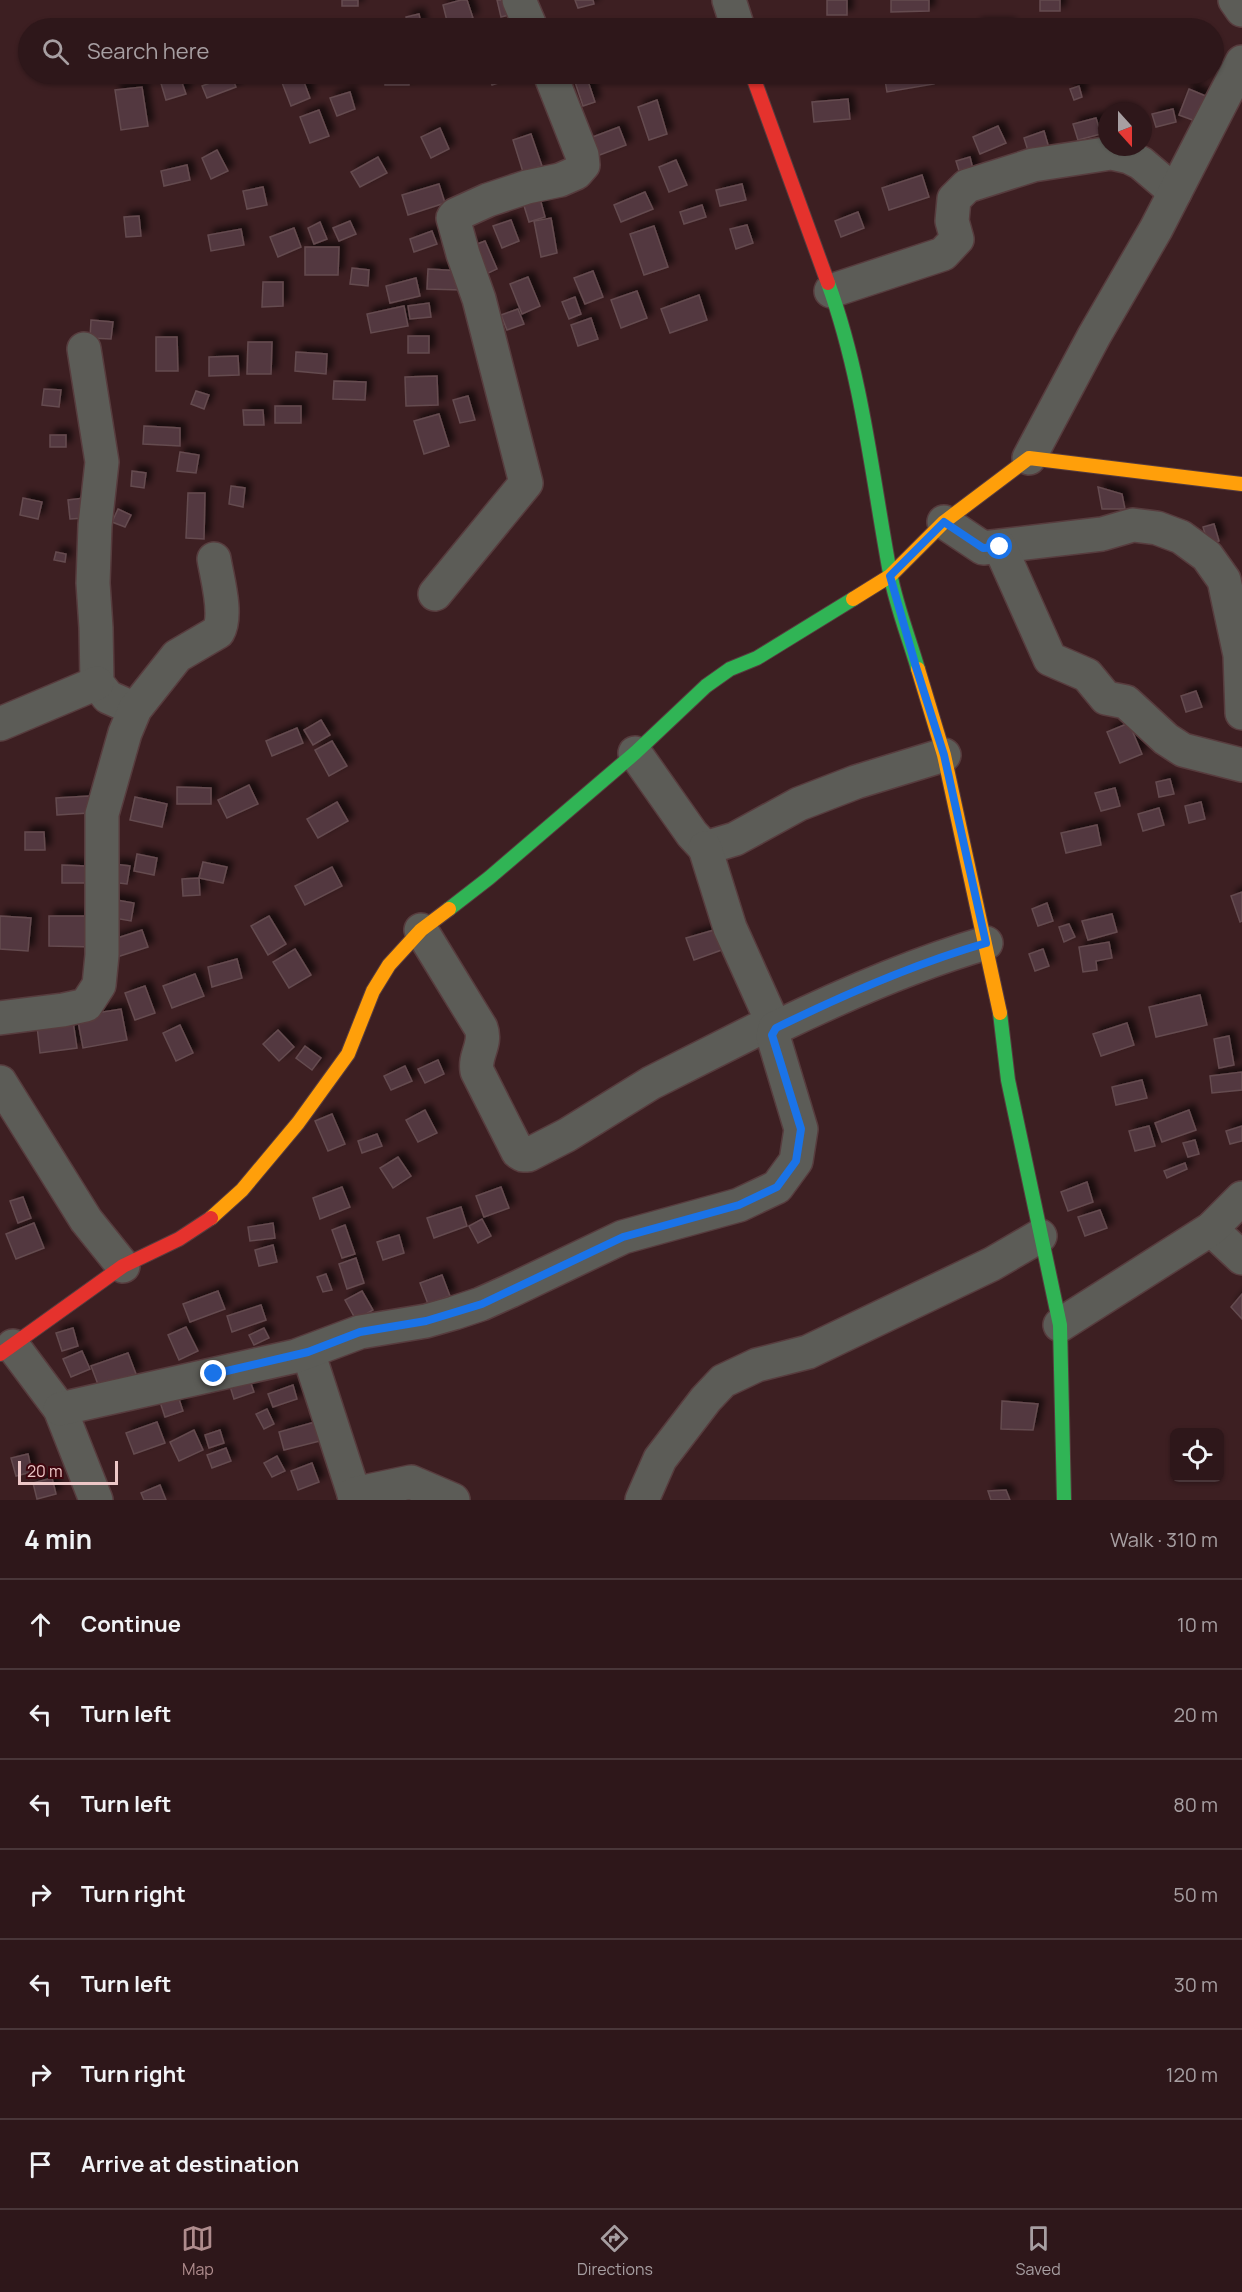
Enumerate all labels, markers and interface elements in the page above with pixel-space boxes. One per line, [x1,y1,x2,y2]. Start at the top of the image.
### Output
search box [18,18,1224,84]
icon: search [39,35,72,68]
text: Search here [87,36,209,66]
north arrow [1098,102,1152,156]
route start [986,533,1012,559]
route end [200,1360,226,1386]
map controls [1170,1428,1224,1482]
button: locate [1170,1428,1224,1482]
scale bar [18,1458,118,1486]
text: 20 m [27,1460,63,1482]
text: 4 min [24,1521,92,1557]
text: Walk · 310 m [1110,1526,1218,1553]
icon: ahead [24,1608,57,1641]
text: Continue [81,1609,181,1639]
text: 10 m [1177,1611,1218,1638]
icon: left [24,1698,57,1731]
text: Turn left [81,1699,171,1729]
text: 20 m [1173,1701,1218,1728]
icon: left [24,1788,57,1821]
text: Turn left [81,1789,171,1819]
text: 80 m [1173,1791,1218,1818]
icon: right [24,1878,57,1911]
text: Turn right [81,1879,186,1909]
text: 50 m [1173,1881,1218,1908]
icon: left [24,1968,57,2001]
text: Turn left [81,1969,171,1999]
text: 30 m [1174,1971,1218,1998]
icon: right [24,2058,57,2091]
text: Turn right [81,2059,186,2089]
text: 120 m [1166,2061,1218,2088]
icon: arrive [24,2148,57,2181]
text: Arrive at destination [81,2149,299,2179]
tab: Map [181,2222,214,2280]
tab: Directions [577,2222,653,2280]
tab: Saved [1016,2222,1061,2280]

